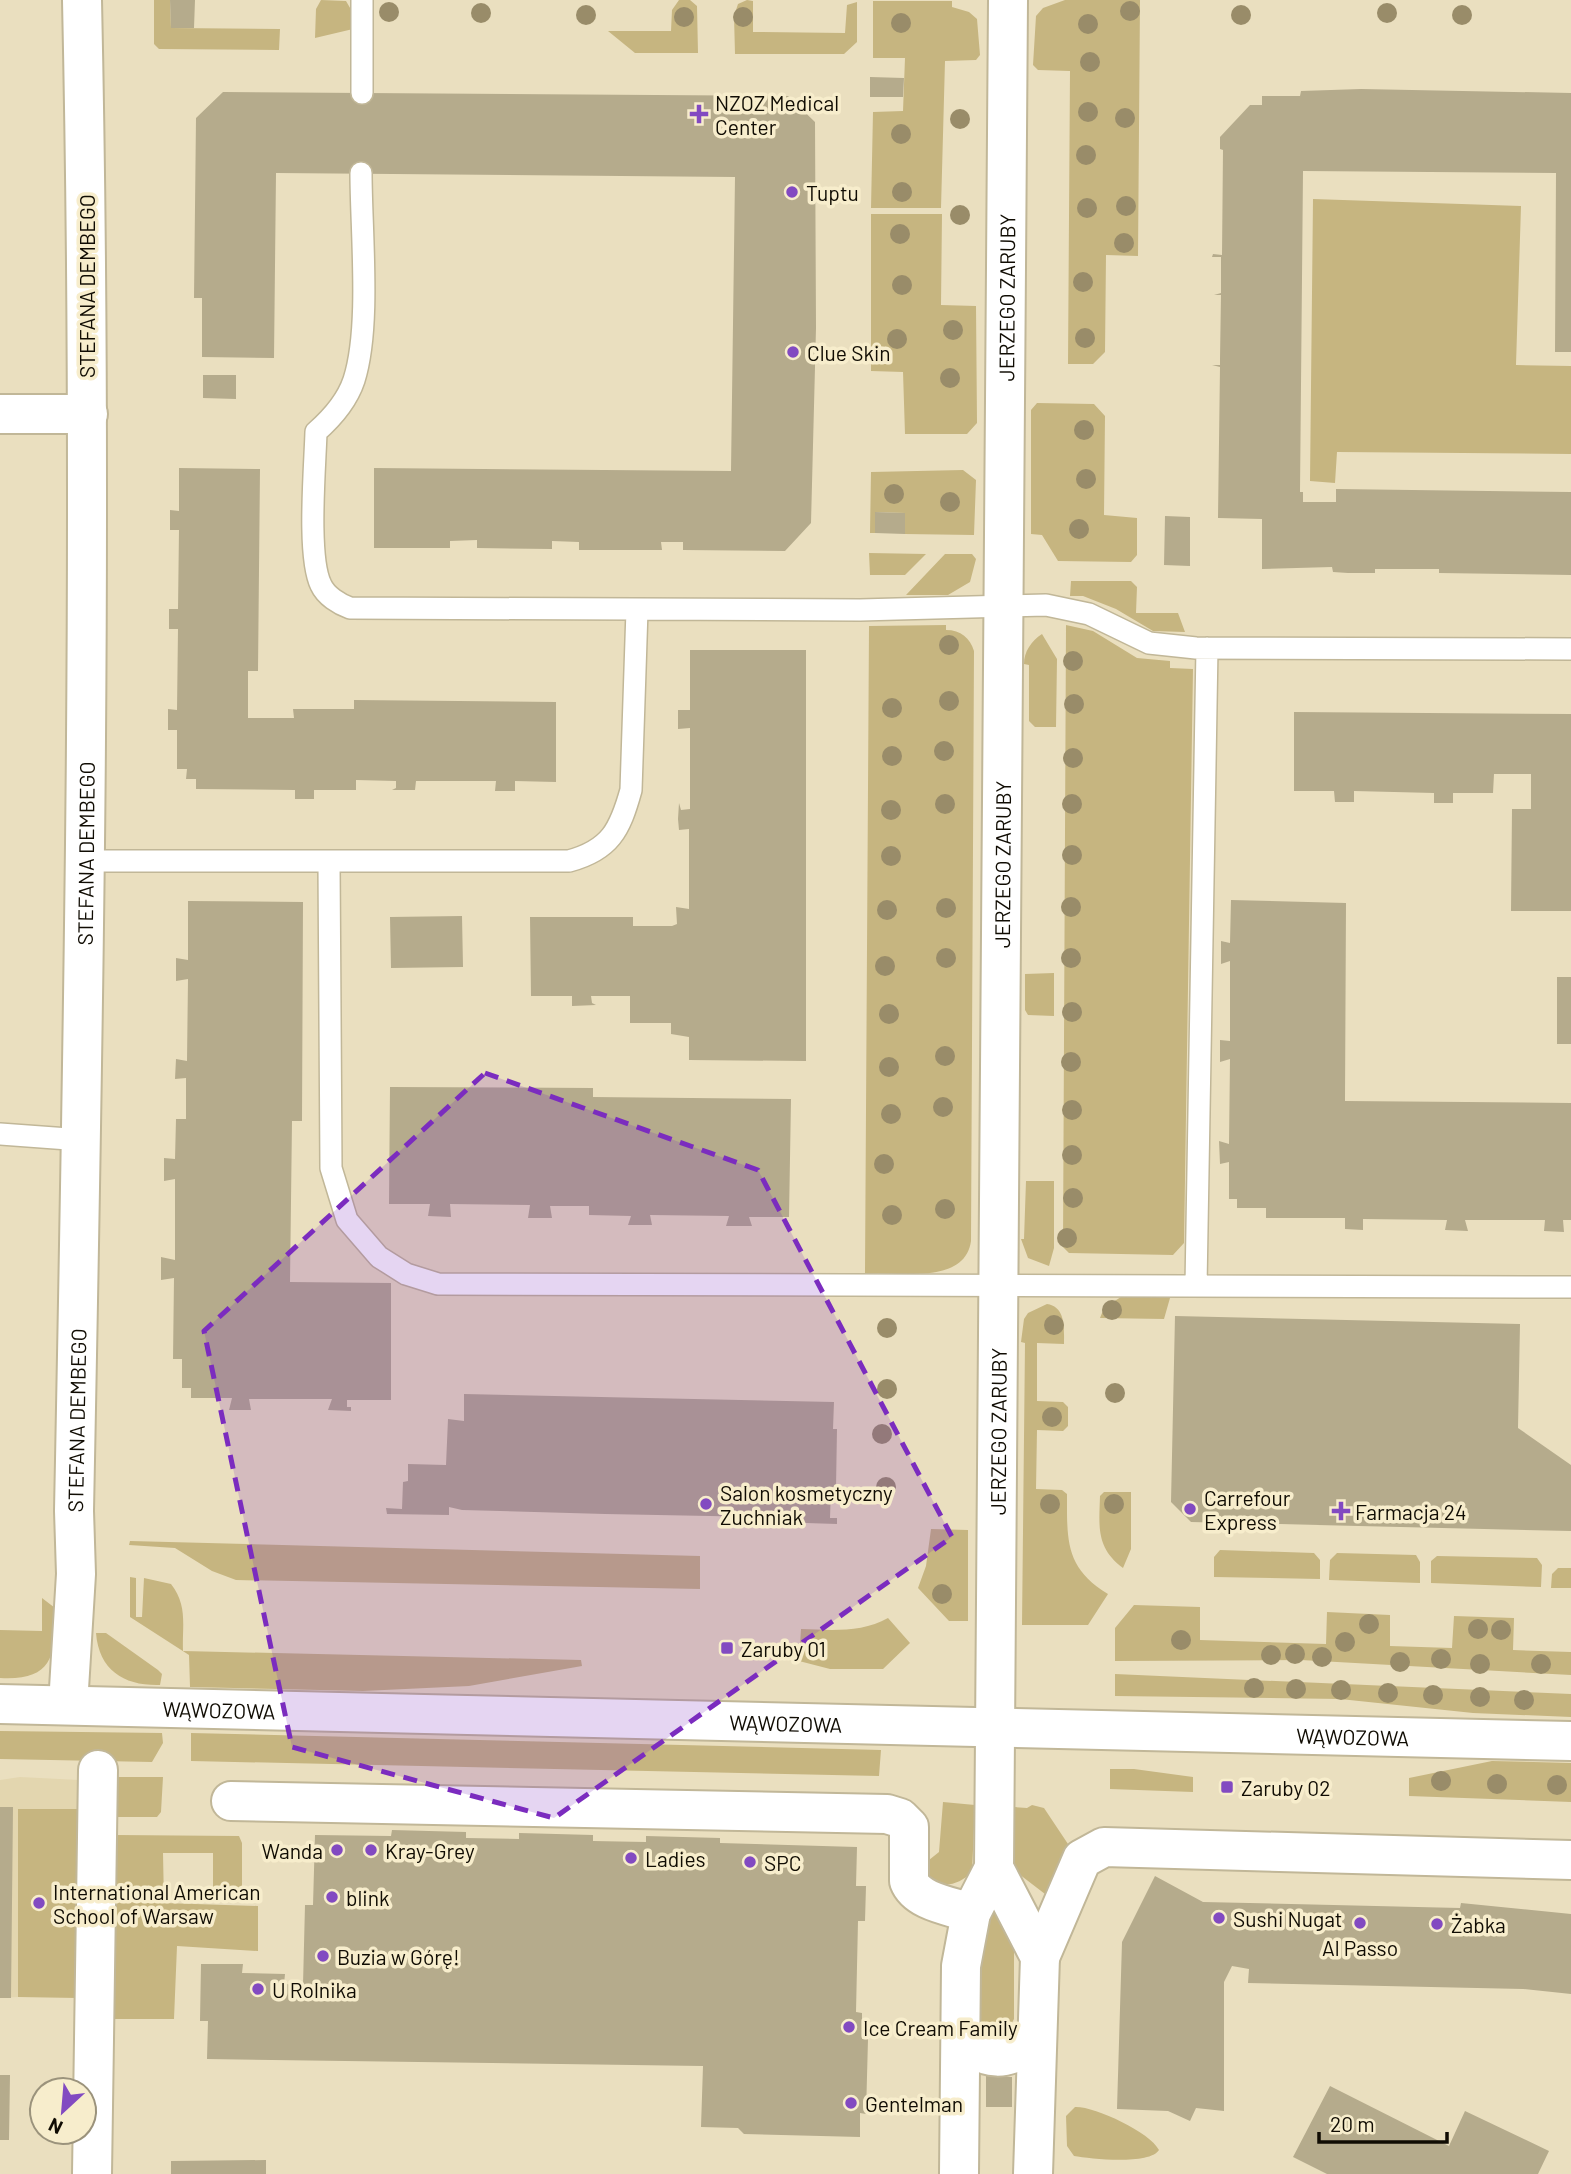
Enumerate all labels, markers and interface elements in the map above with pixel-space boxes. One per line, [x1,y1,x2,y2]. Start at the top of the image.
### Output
place label: NZOZ Medical Center [715,90,839,139]
marker: NZOZ Medical Center [689,104,709,124]
place label: Tuptu [806,180,859,205]
marker: Tuptu [784,184,800,200]
street label: STEFANA DEMBEGO [74,194,99,378]
street label: JERZEGO ZARUBY [993,214,1019,381]
place label: Clue Skin [807,340,891,365]
marker: Clue Skin [785,344,801,360]
street label: STEFANA DEMBEGO [71,761,98,945]
street label: JERZEGO ZARUBY [988,781,1015,948]
street label: STEFANA DEMBEGO [61,1328,90,1512]
street label: JERZEGO ZARUBY [984,1348,1010,1515]
place label: Salon kosmetyczny Zuchniak [720,1480,893,1529]
place label: Carrefour Express [1204,1485,1291,1534]
marker: Salon kosmetyczny Zuchniak [698,1496,714,1512]
place label: Farmacja 24 [1355,1499,1467,1524]
marker: Carrefour Express [1182,1501,1198,1517]
marker: Farmacja 24 [1333,1503,1349,1519]
place label: Zaruby 01 [741,1636,826,1661]
marker: Zaruby 01 [719,1640,735,1656]
street label: WĄWOZOWA [162,1695,276,1723]
street label: WĄWOZOWA [729,1709,843,1736]
street label: WĄWOZOWA [1296,1722,1410,1750]
place label: Zaruby 02 [1241,1775,1330,1800]
marker: Zaruby 02 [1219,1779,1235,1795]
place label: Wanda [261,1838,323,1863]
place label: Kray-Grey [385,1838,475,1863]
marker: Wanda [329,1842,345,1858]
marker: Kray-Grey [363,1842,379,1858]
place label: Ladies [645,1846,706,1871]
marker: Ladies [623,1850,639,1866]
place label: SPC [764,1850,801,1875]
marker: SPC [742,1854,758,1870]
place label: International American School of Warsaw [53,1879,261,1928]
place label: blink [346,1885,389,1910]
marker: blink [324,1889,340,1905]
marker: International American School of Warsaw [31,1895,47,1911]
place label: Sushi Nugat [1233,1906,1342,1931]
marker: Sushi Nugat [1211,1910,1227,1926]
place label: Żabka [1451,1912,1506,1937]
marker: Al Passo [1352,1915,1368,1931]
marker: Żabka [1429,1916,1445,1932]
place label: Al Passo [1322,1935,1398,1960]
place label: Buzia w Górę! [337,1944,460,1969]
marker: Buzia w Górę! [315,1948,331,1964]
place label: U Rolnika [272,1977,357,2002]
marker: U Rolnika [250,1981,266,1997]
place label: Ice Cream Family [863,2015,1018,2040]
marker: Ice Cream Family [841,2019,857,2035]
north arrow [28,2076,98,2146]
place label: Gentelman [865,2091,963,2116]
marker: Gentelman [843,2095,859,2111]
scale bar [1319,2100,1447,2144]
text: 20 m [1330,2111,1375,2136]
text: N [45,2114,66,2140]

